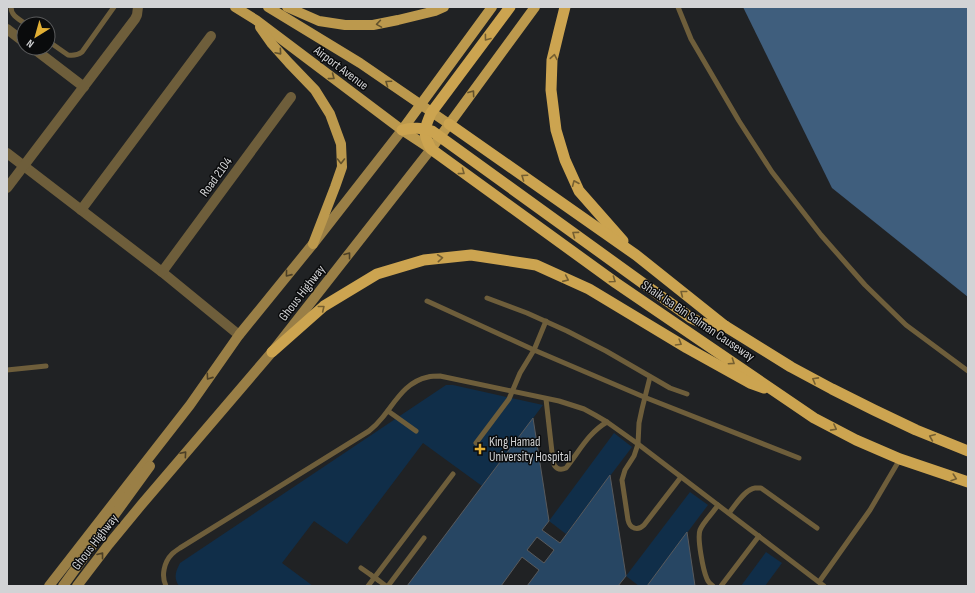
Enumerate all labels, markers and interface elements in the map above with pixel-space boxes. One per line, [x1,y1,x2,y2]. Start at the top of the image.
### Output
north arrow [16,16,56,56]
one-way arrow [376,19,382,28]
one-way arrow [485,34,492,41]
text: N [24,37,37,51]
street label: Airport Avenue [310,42,371,94]
one-way arrow [274,47,281,55]
one-way arrow [549,54,557,60]
one-way arrow [327,73,334,80]
one-way arrow [385,81,392,88]
one-way arrow [467,90,475,97]
street label: Road 2104 [196,154,236,200]
one-way arrow [337,158,345,164]
one-way arrow [458,167,465,174]
one-way arrow [521,175,528,182]
one-way arrow [572,179,580,187]
one-way arrow [572,232,579,239]
one-way arrow [343,253,350,260]
one-way arrow [437,254,443,263]
street label: Ghous Highway [275,262,329,324]
one-way arrow [286,270,293,277]
one-way arrow [562,274,570,282]
one-way arrow [609,275,616,283]
street label: Shaik Isa Bin Salman Causeway [638,277,758,365]
one-way arrow [681,291,688,298]
one-way arrow [318,306,325,313]
one-way arrow [675,338,682,346]
one-way arrow [728,357,735,364]
one-way arrow [207,373,214,380]
one-way arrow [812,377,819,385]
one-way arrow [830,424,838,431]
one-way arrow [928,433,935,441]
place label: King Hamad University Hospital [489,434,571,465]
marker: King Hamad University Hospital [474,443,486,455]
one-way arrow [179,452,186,459]
one-way arrow [951,473,958,481]
street label: Ghous Highway [68,511,122,573]
one-way arrow [96,552,103,559]

